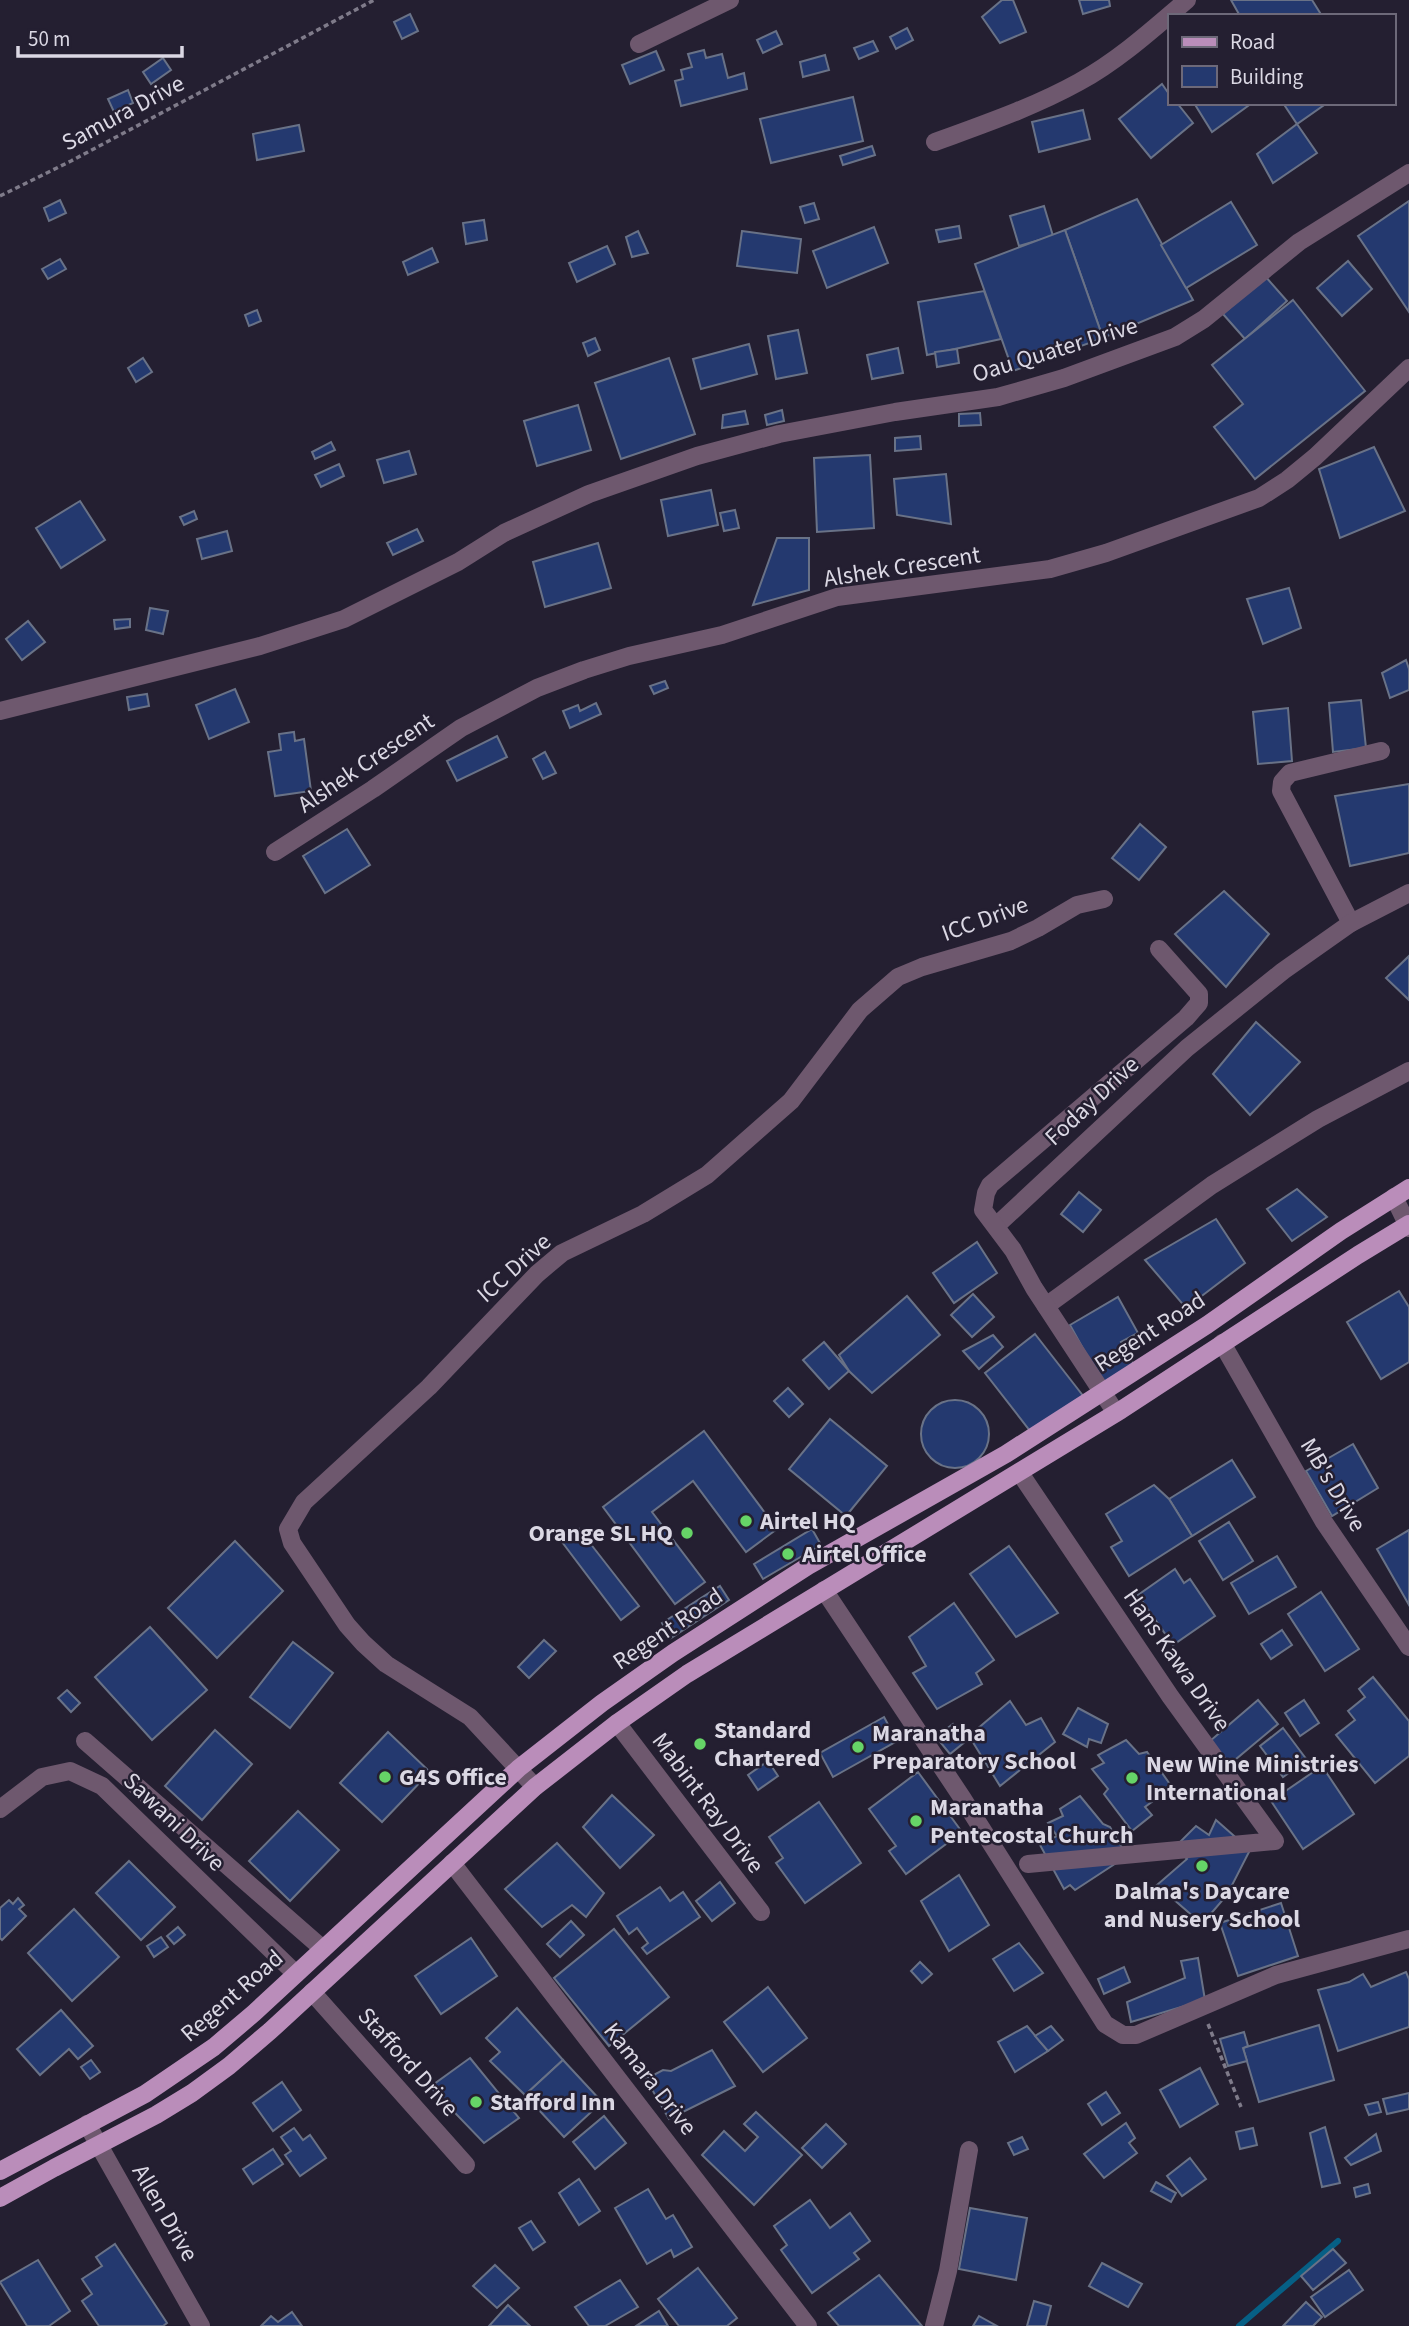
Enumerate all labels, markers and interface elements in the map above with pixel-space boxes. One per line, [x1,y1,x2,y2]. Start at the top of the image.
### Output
scale bar [18,14,182,58]
legend [1168,14,1395,105]
text: 50 m [28,24,70,54]
text: Road [1230,27,1275,57]
text: Building [1230,62,1304,92]
street label: Samura Drive [55,66,191,160]
street label: Oau Quater Drive [968,308,1142,392]
street label: Alshek Crescent [821,537,983,597]
street label: Alshek Crescent [291,704,441,822]
street label: ICC Drive [937,887,1033,951]
street label: Foday Drive [1037,1048,1147,1154]
street label: ICC Drive [469,1225,559,1311]
street label: Regent Road [1088,1283,1212,1381]
street label: MB's Drive [1291,1431,1375,1539]
place label: Airtel HQ [759,1504,856,1539]
marker: Airtel HQ [738,1513,754,1529]
place label: Orange SL HQ [529,1516,674,1551]
marker: Orange SL HQ [679,1525,695,1541]
place label: Airtel Office [801,1537,927,1572]
marker: Airtel Office [780,1546,796,1562]
street label: Regent Road [606,1579,730,1679]
street label: Hans Kawa Drive [1115,1581,1239,1739]
place label: Standard Chartered [714,1713,821,1776]
place label: Maranatha Preparatory School [872,1716,1076,1779]
street label: Mabint Ray Drive [643,1725,773,1881]
marker: Standard Chartered [692,1736,708,1752]
marker: Maranatha Preparatory School [850,1739,866,1755]
place label: New Wine Ministries International [1146,1747,1359,1810]
place label: G4S Office [399,1760,507,1795]
street label: Sawani Drive [115,1764,233,1880]
marker: G4S Office [377,1769,393,1785]
marker: New Wine Ministries International [1124,1770,1140,1786]
place label: Maranatha Pentecostal Church [930,1790,1134,1853]
marker: Maranatha Pentecostal Church [908,1813,924,1829]
marker: Dalma's Daycare and Nusery School [1194,1858,1210,1874]
place label: Dalma's Daycare and Nusery School [1104,1874,1300,1937]
street label: Regent Road [173,1941,291,2051]
street label: Stafford Drive [349,1999,467,2125]
street label: Kamara Drive [595,2015,705,2143]
place label: Stafford Inn [490,2085,615,2120]
marker: Stafford Inn [468,2094,484,2110]
street label: Allen Drive [123,2158,207,2268]

